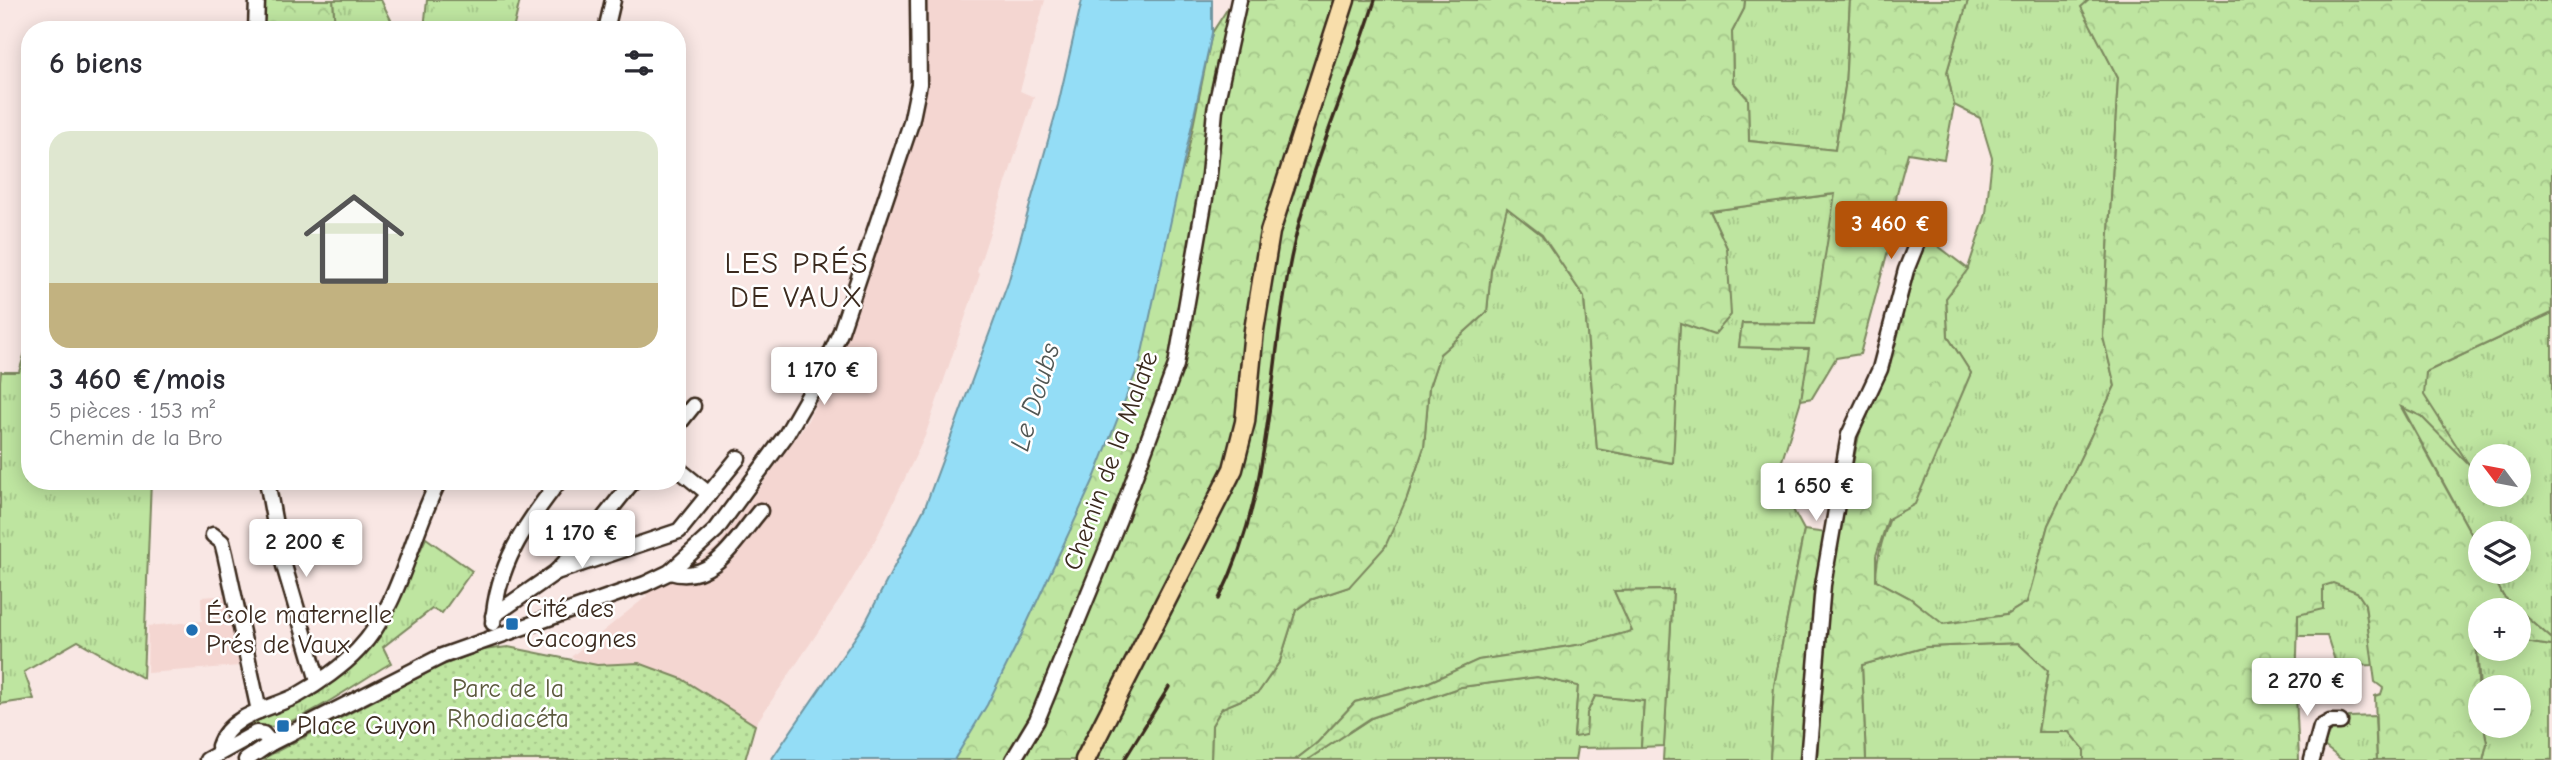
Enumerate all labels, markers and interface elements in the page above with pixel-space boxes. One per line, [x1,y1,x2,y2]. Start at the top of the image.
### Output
icon: filters [620,44,658,82]
text: 6 biens [49,46,142,81]
icon: home [291,176,417,302]
pin: 3 460 € [1826,202,1956,261]
text: 3 460 € [1851,210,1931,237]
district label: LES PRÉS DE VAUX [725,246,870,315]
water label: Le Doubs [1003,339,1067,455]
street label: Chemin de la Malate [1057,347,1165,575]
pin: 1 170 € [759,348,889,407]
text: 1 170 € [787,356,861,383]
text: 3 460 €/mois [49,362,225,397]
text: 5 pièces · 153 m² [49,397,215,424]
text: Chemin de la Bro [49,424,223,451]
north arrow [2468,444,2530,508]
map controls [2468,444,2531,738]
pin: 1 650 € [1751,463,1881,523]
text: 1 650 € [1777,472,1855,499]
pin: 1 170 € [517,510,647,570]
text: 1 170 € [545,519,619,546]
pin: 2 200 € [241,520,371,579]
button: layers [2468,521,2531,584]
text: 2 200 € [265,528,347,555]
place label: Cité des Gacognes [526,594,636,654]
button: + [2468,598,2531,661]
place label: École maternelle Prés de Vaux [206,599,392,660]
marker: Cité des Gacognes [504,616,520,632]
marker: École maternelle Prés de Vaux [184,622,200,638]
pin: 2 270 € [2242,658,2372,718]
text: 2 270 € [2268,667,2346,694]
park label: Parc de la Rhodiacéta [447,674,569,734]
button: − [2468,675,2531,738]
place label: Place Guyon [297,711,436,741]
marker: Place Guyon [275,718,291,734]

